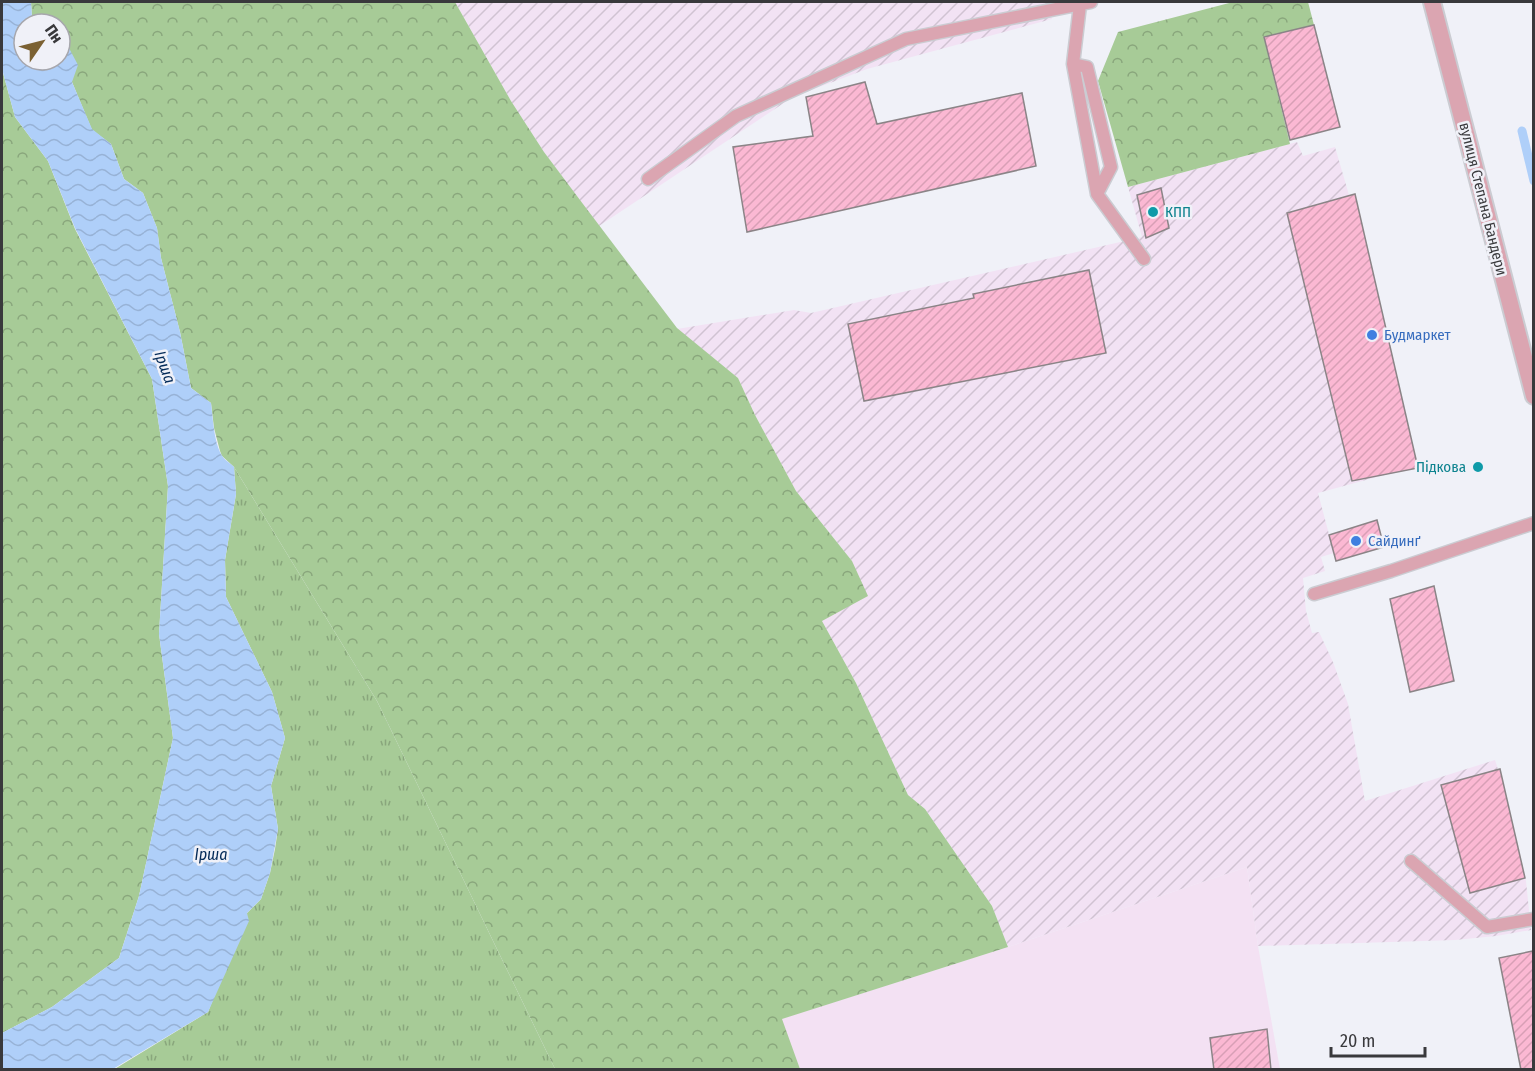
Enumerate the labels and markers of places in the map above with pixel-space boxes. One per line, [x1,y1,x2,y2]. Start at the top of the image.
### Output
place label: КПП [1165,203,1191,221]
marker: КПП [1146,205,1160,219]
place label: Будмаркет [1384,326,1451,344]
marker: Будмаркет [1365,328,1379,342]
place label: Підкова [1416,458,1466,476]
marker: Підкова [1471,460,1485,474]
place label: Сайдинґ [1368,532,1420,550]
marker: Сайдинґ [1349,534,1363,548]

